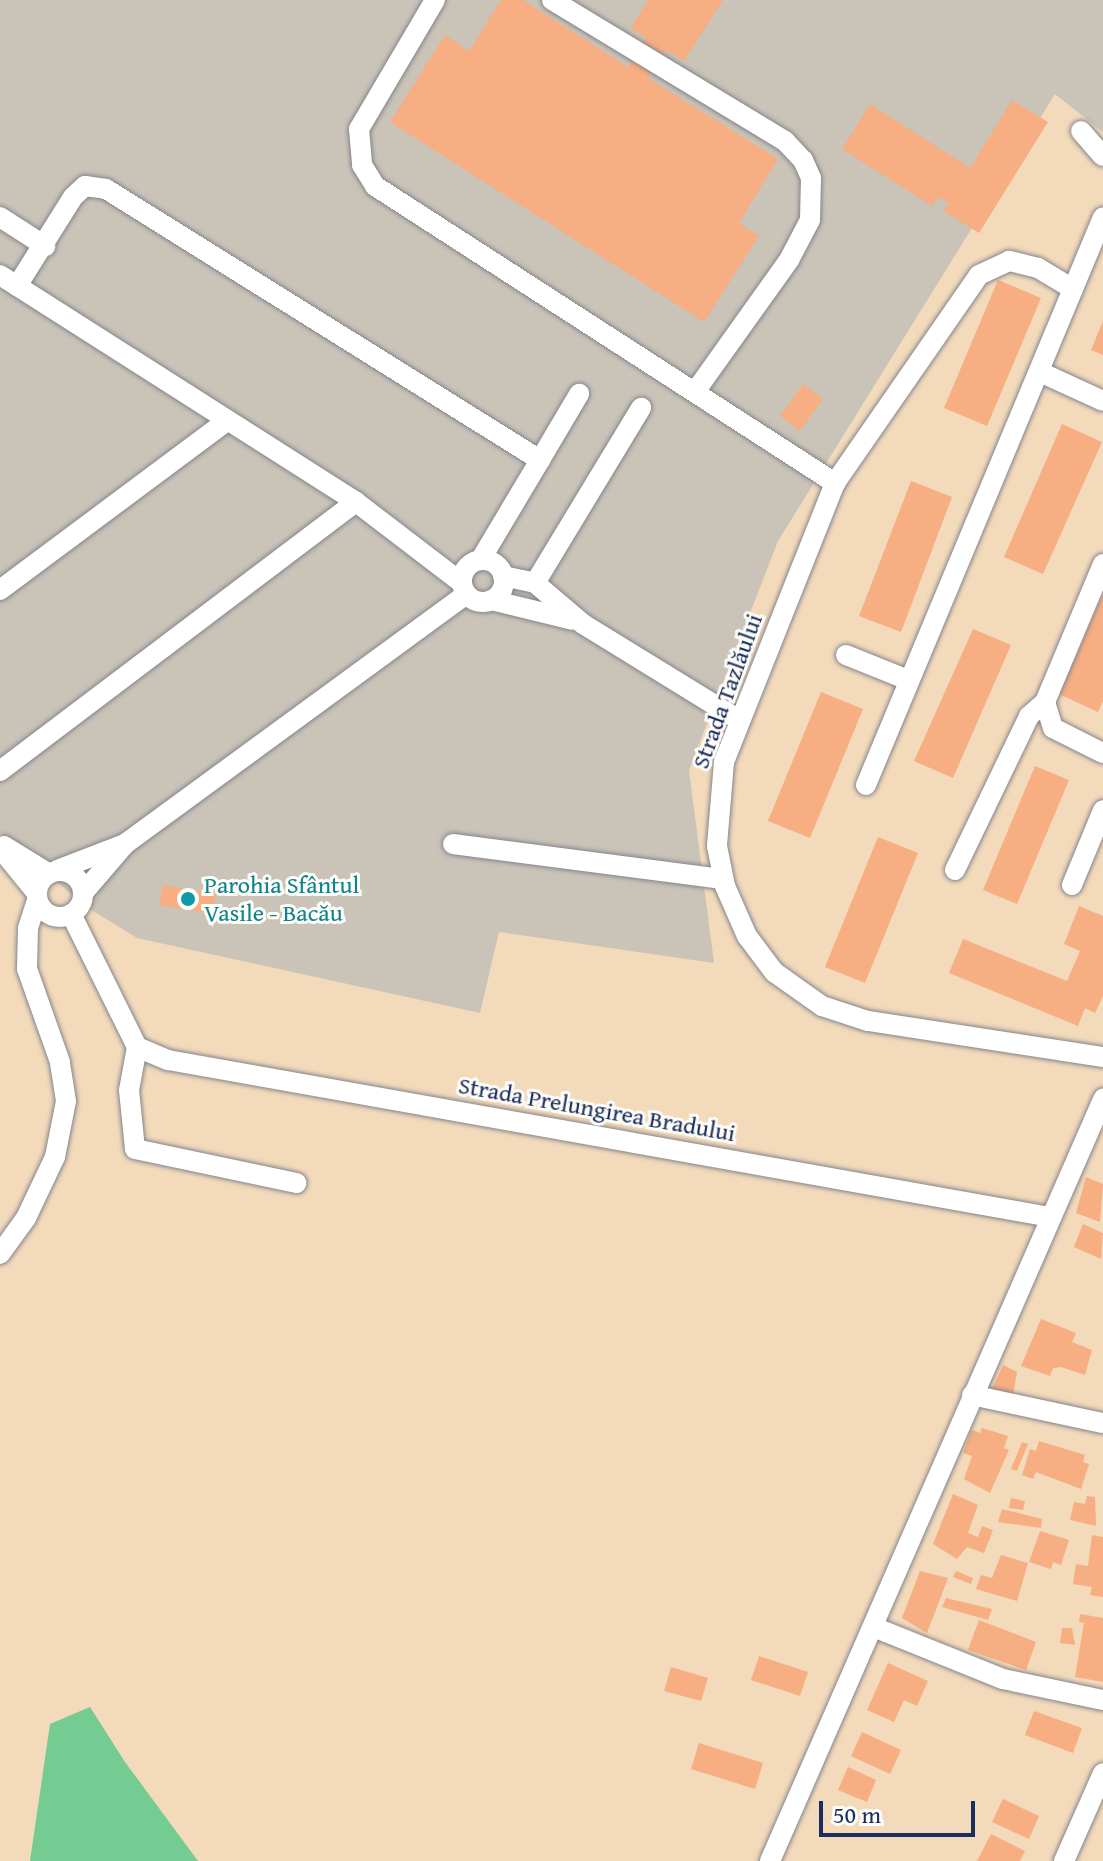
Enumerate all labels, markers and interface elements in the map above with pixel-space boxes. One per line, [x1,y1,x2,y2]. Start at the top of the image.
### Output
street label: Strada Tazlăului [686,610,768,772]
place label: Parohia Sfântul Vasile - Bacău [204,871,359,927]
marker: Parohia Sfântul Vasile - Bacău [179,890,197,908]
street label: Strada Prelungirea Bradului [456,1070,738,1148]
scale bar [823,1785,979,1835]
text: 50 m [833,1797,881,1832]

